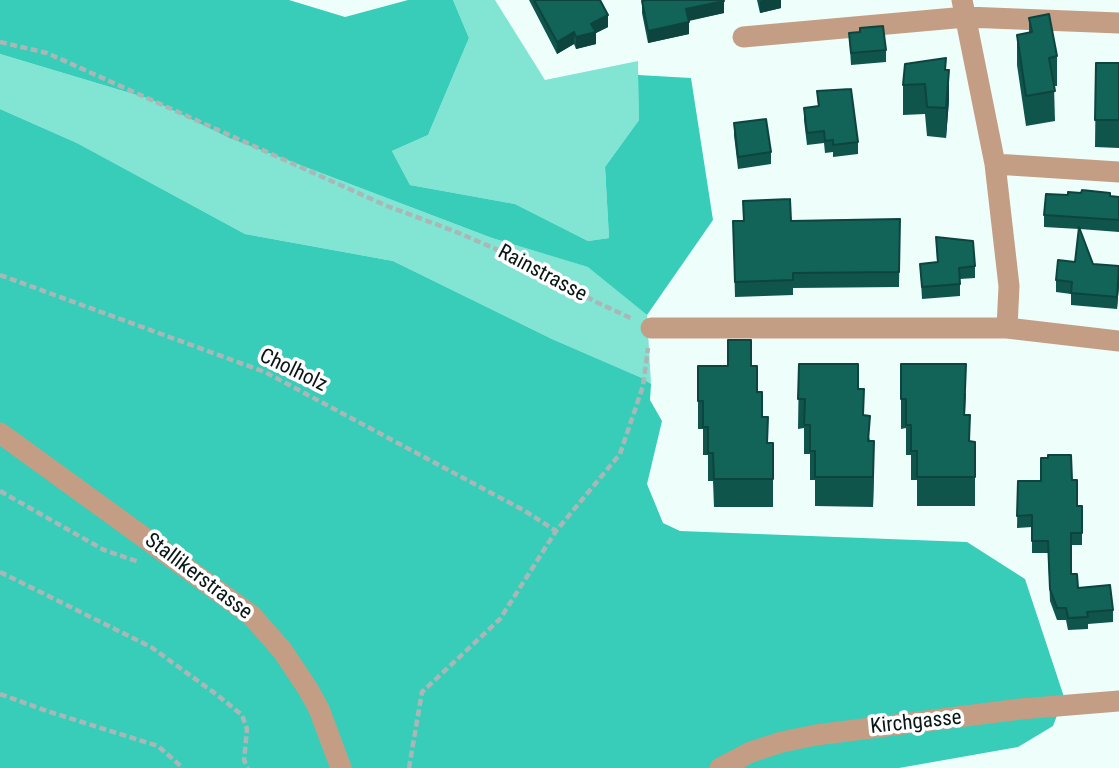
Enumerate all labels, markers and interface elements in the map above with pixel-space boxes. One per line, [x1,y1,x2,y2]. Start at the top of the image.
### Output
street label: Rainstrasse [493,240,591,308]
street label: Cholholz [255,344,331,398]
street label: Stallikerstrasse [139,528,257,626]
street label: Kirchgasse [869,706,963,740]

